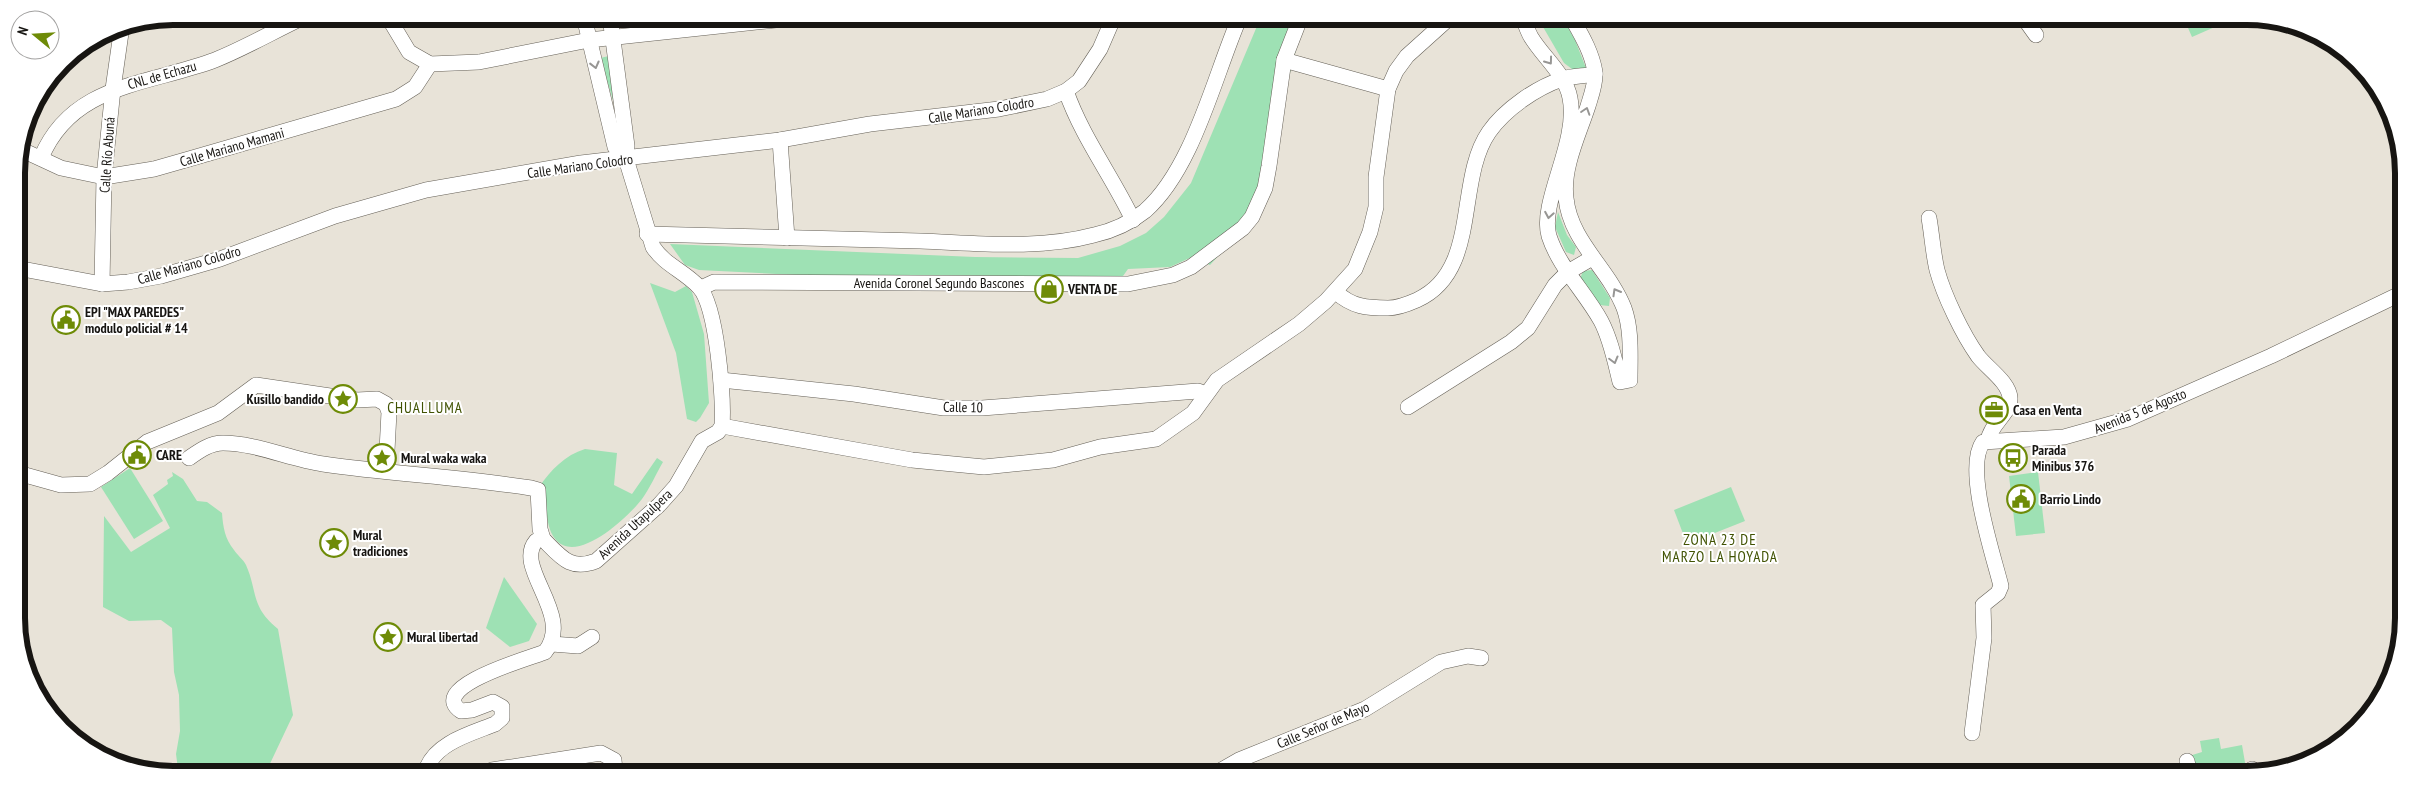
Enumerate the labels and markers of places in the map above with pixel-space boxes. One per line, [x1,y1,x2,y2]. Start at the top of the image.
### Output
shop icon: VENTA DE [1034,274,1064,304]
place label: VENTA DE [1067,280,1117,298]
place label: EPI "MAX PAREDES" modulo policial # 14 [85,303,188,337]
public building icon: EPI "MAX PAREDES" modulo policial # 14 [51,305,81,335]
place icon: Kusillo bandido [328,384,358,414]
place label: Kusillo bandido [247,390,324,408]
office icon: Casa en Venta [1979,395,2009,425]
place label: Casa en Venta [2013,401,2082,419]
public building icon: CARE [122,440,152,470]
place label: Parada Minibus 376 [2032,441,2094,475]
place icon: Mural waka waka [367,443,397,473]
bus stop icon: Parada Minibus 376 [1998,443,2028,473]
place label: CARE [156,446,182,464]
place label: Mural waka waka [401,449,487,467]
public building icon: Barrio Lindo [2006,484,2036,514]
place label: Barrio Lindo [2040,490,2101,508]
place label: Mural tradiciones [353,526,408,560]
place icon: Mural tradiciones [319,528,349,558]
place icon: Mural libertad [373,622,403,652]
place label: Mural libertad [407,628,478,646]

